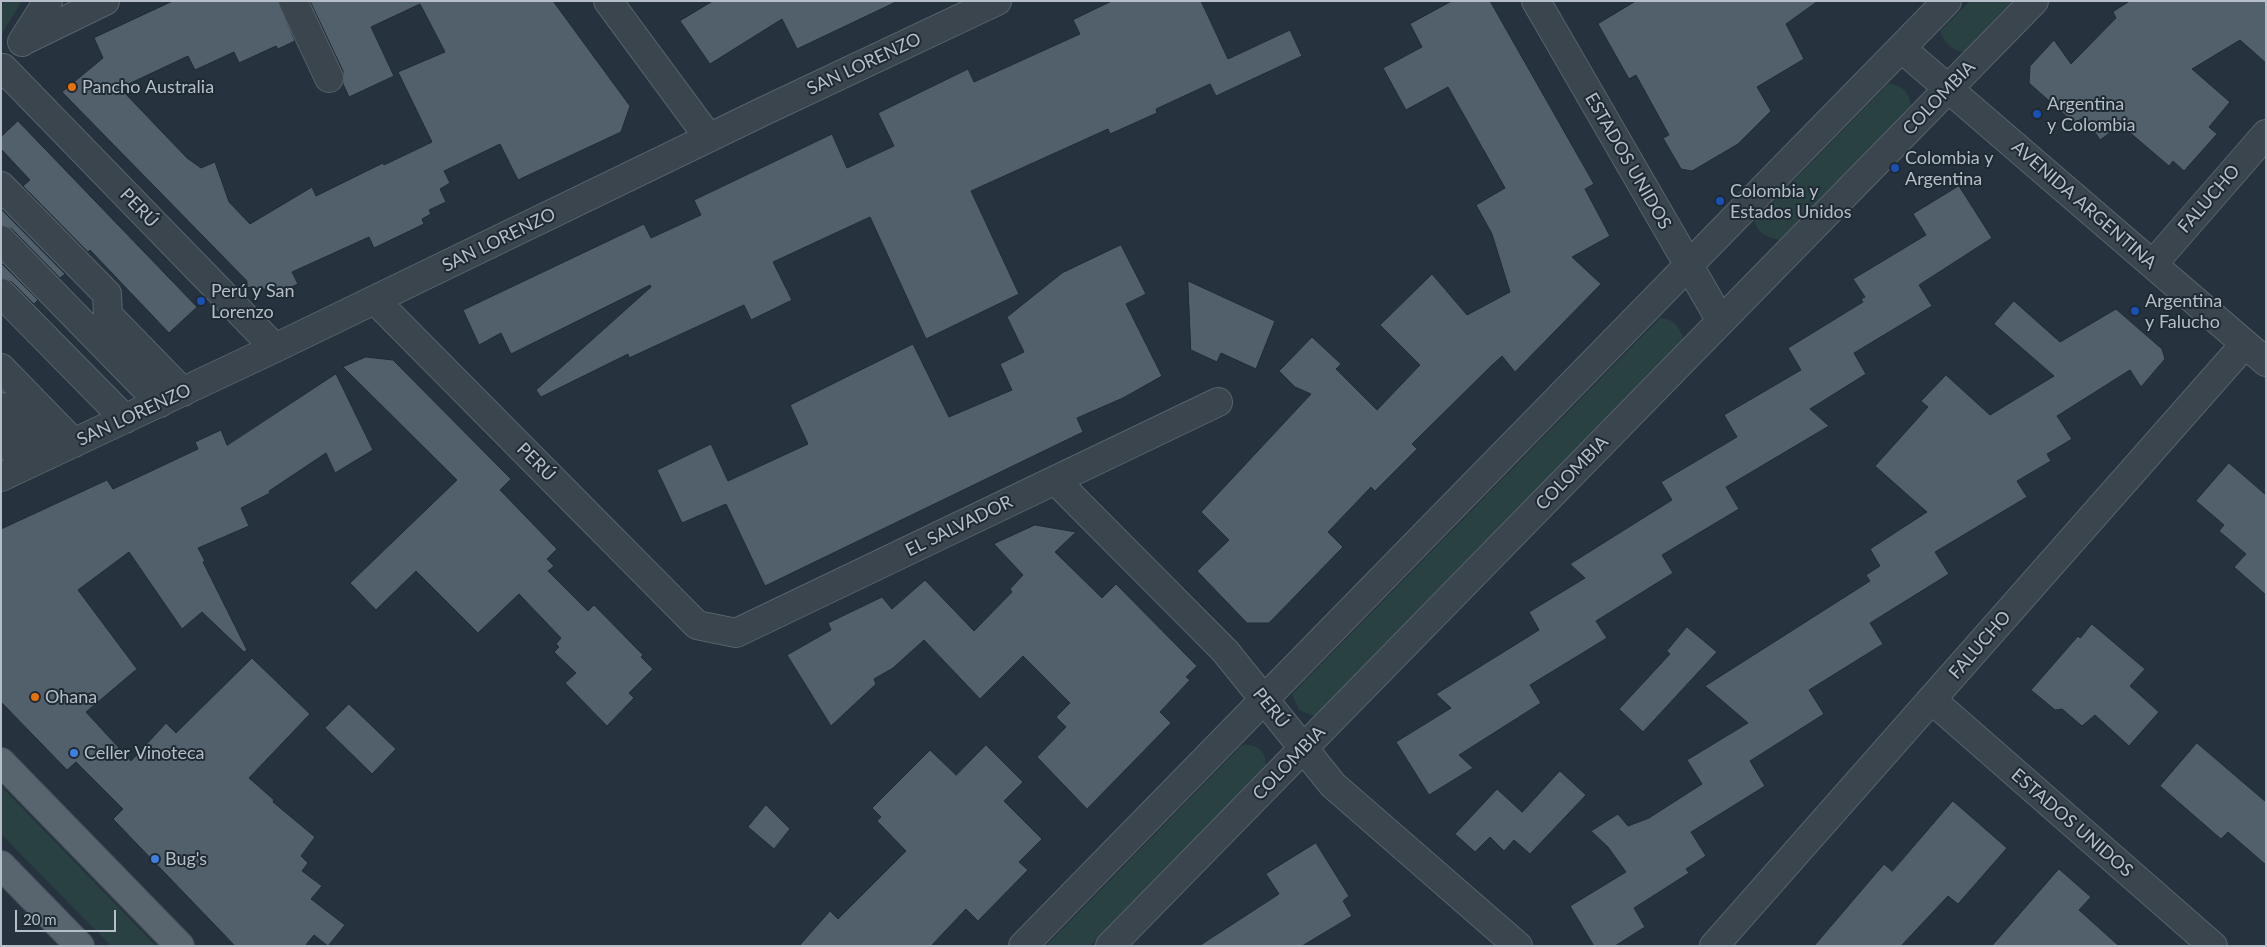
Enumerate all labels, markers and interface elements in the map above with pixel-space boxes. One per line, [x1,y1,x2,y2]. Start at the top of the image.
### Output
street label: SAN LORENZO [803,28,925,100]
street label: COLOMBIA [1898,56,1980,140]
place label: Pancho Australia [82,76,214,98]
marker: Pancho Australia [66,81,78,93]
street label: ESTADOS UNIDOS [1580,89,1676,233]
place label: Argentina y Colombia [2047,93,2136,136]
marker: Argentina y Colombia [2031,108,2043,120]
street label: AVENIDA ARGENTINA [2007,136,2161,274]
place label: Colombia y Argentina [1905,147,1994,190]
street label: FALUCHO [2173,160,2245,238]
marker: Colombia y Argentina [1889,162,1901,174]
place label: Colombia y Estados Unidos [1730,180,1852,222]
street label: PERÚ [115,184,163,232]
marker: Colombia y Estados Unidos [1714,195,1726,207]
street label: SAN LORENZO [439,203,559,277]
place label: Perú y San Lorenzo [211,280,295,322]
place label: Argentina y Falucho [2145,290,2222,332]
marker: Perú y San Lorenzo [195,295,207,307]
marker: Argentina y Falucho [2129,305,2141,317]
street label: SAN LORENZO [73,379,195,451]
street label: COLOMBIA [1531,431,1613,515]
street label: PERÚ [512,438,560,486]
street label: EL SALVADOR [902,491,1016,561]
street label: FALUCHO [1944,606,2016,684]
street label: PERÚ [1248,683,1294,733]
place label: Ohana [45,686,97,708]
marker: Ohana [29,691,41,703]
street label: COLOMBIA [1248,721,1330,805]
place label: Celler Vinoteca [84,742,205,764]
marker: Celler Vinoteca [68,747,80,759]
street label: ESTADOS UNIDOS [2007,764,2137,882]
place label: Bug's [165,848,207,870]
marker: Bug's [149,853,161,865]
scale bar [18,900,119,932]
text: 20 m [23,910,57,928]

